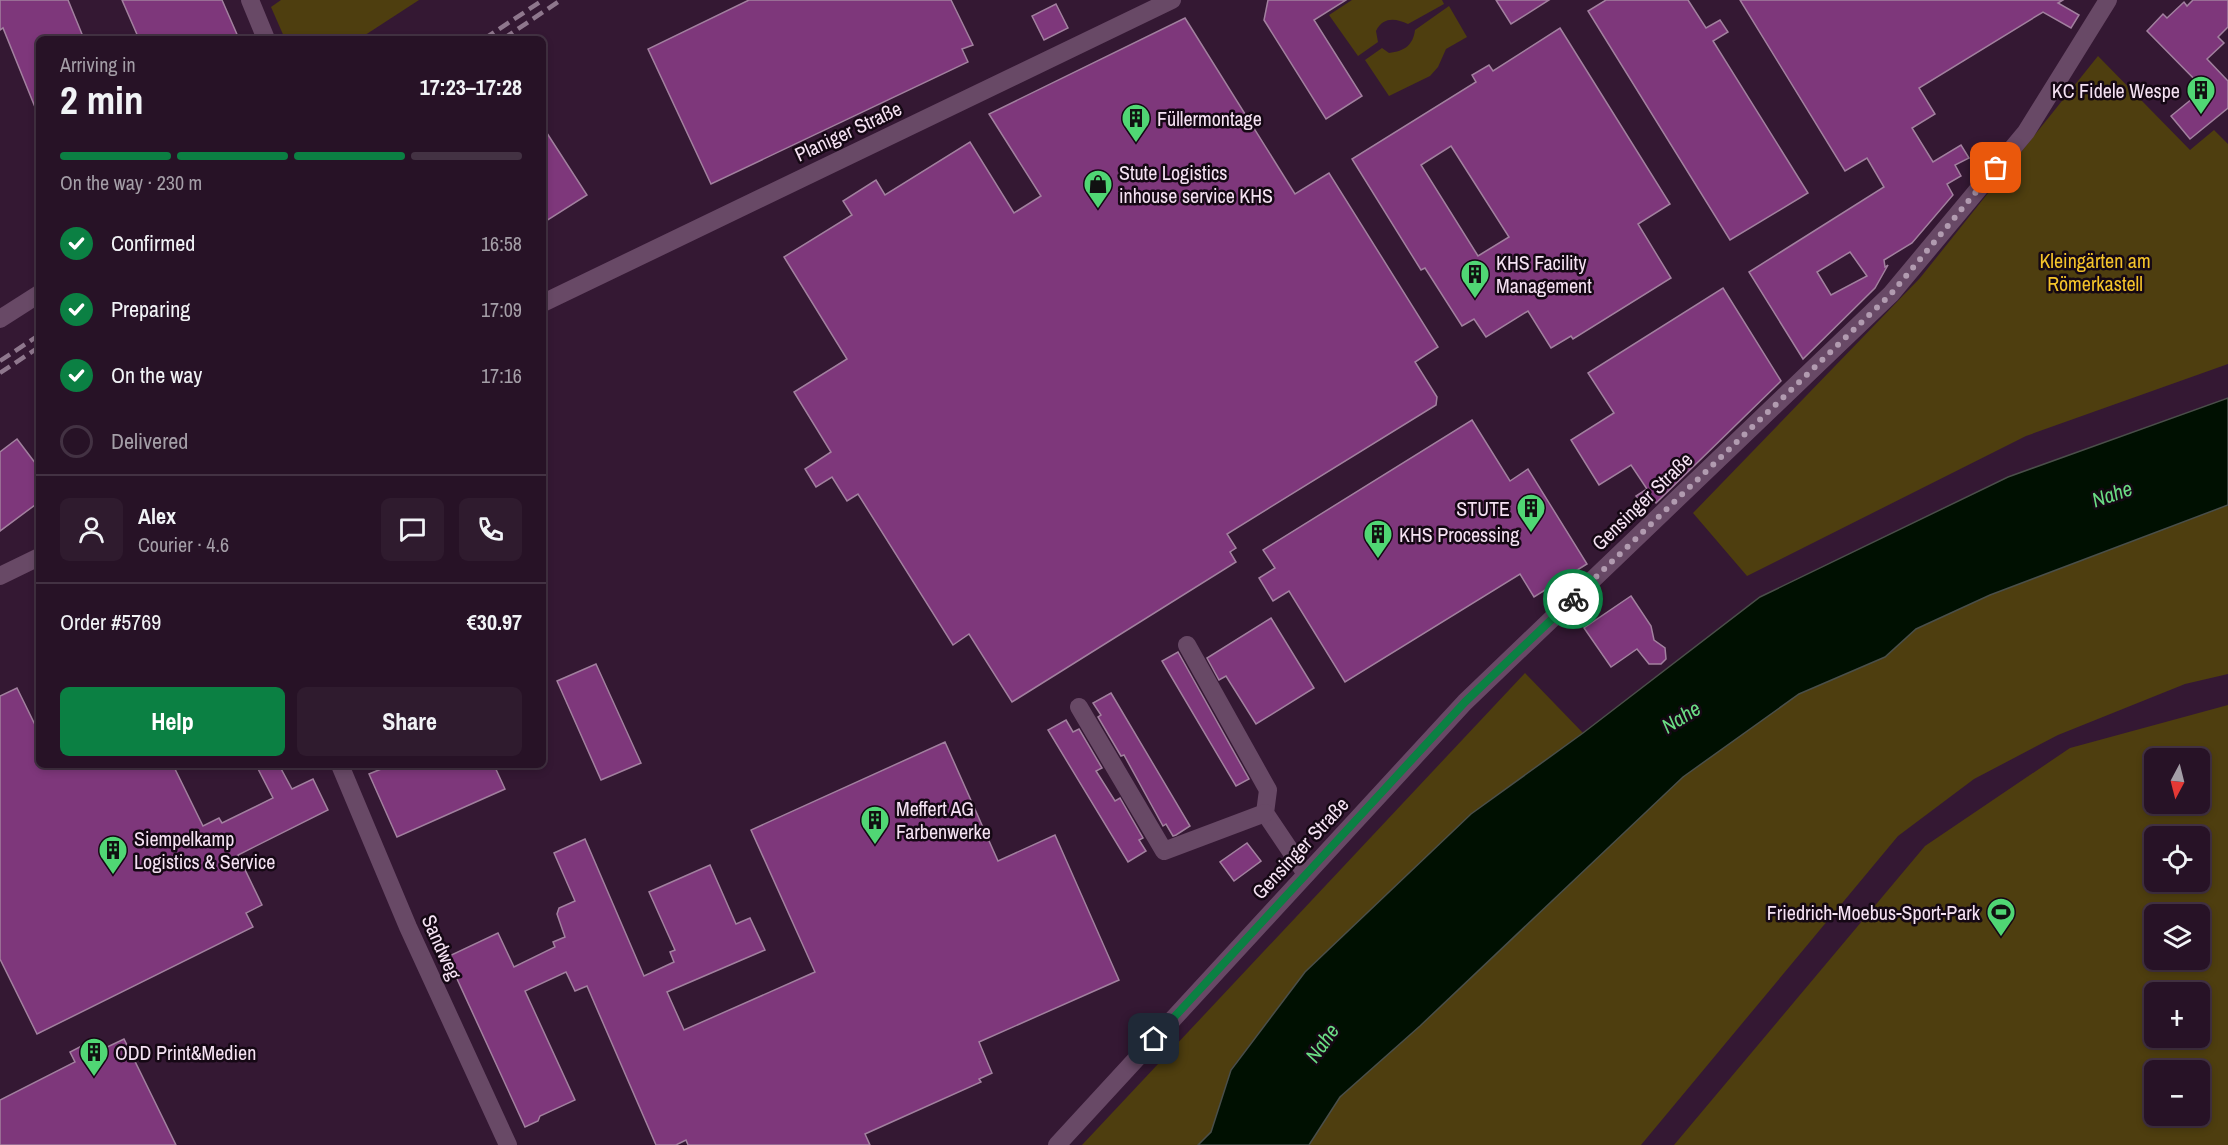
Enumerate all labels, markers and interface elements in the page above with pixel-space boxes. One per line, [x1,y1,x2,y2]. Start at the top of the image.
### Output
text: Arriving in [60,51,136,78]
text: 17:23–17:28 [420,72,522,102]
text: 2 min [60,74,144,126]
building icon: KC Fidele Wespe [2185,74,2217,116]
place label: KC Fidele Wespe [2052,77,2180,104]
street label: Planiger Straße [790,94,906,168]
building icon: Füllermontage [1120,102,1152,144]
place label: Füllermontage [1157,105,1262,132]
pin [1970,142,2021,193]
icon: bag [1979,151,2012,184]
place label: Stute Logistics inhouse service KHS [1119,159,1273,209]
shop icon: Stute Logistics inhouse service KHS [1082,168,1114,210]
text: On the way · 230 m [60,169,202,196]
icon: check [60,227,93,260]
text: Confirmed [111,228,195,258]
text: 16:58 [481,230,522,257]
park label: Kleingärten am Römerkastell [2039,247,2151,297]
place label: KHS Facility Management [1496,249,1592,299]
building icon: KHS Facility Management [1459,258,1491,300]
icon: check [60,293,93,326]
text: Preparing [111,294,190,324]
text: 17:09 [481,296,522,323]
icon: check [60,359,93,392]
text: On the way [111,360,202,390]
text: 17:16 [481,362,522,389]
text: Delivered [111,426,188,456]
street label: Gensinger Straße [1586,446,1698,556]
water label: Nahe [2088,474,2136,514]
building icon: STUTE [1515,492,1547,534]
place label: STUTE [1456,495,1510,522]
button: person [60,498,123,561]
button: chat [381,498,444,561]
button: phone [459,498,522,561]
text: Alex [138,501,176,531]
building icon: KHS Processing [1362,518,1394,560]
place label: KHS Processing [1399,521,1519,548]
text: Courier · 4.6 [138,531,229,558]
courier [1543,569,1603,629]
icon: bike [1557,583,1590,616]
text: Order #5769 [60,607,161,637]
text: €30.97 [467,607,522,637]
button: Help [60,687,285,756]
button: Share [297,687,522,756]
water label: Nahe [1656,694,1706,740]
north arrow [2144,748,2210,814]
map controls [2144,748,2210,1126]
street label: Gensinger Straße [1246,791,1354,905]
place label: Meffert AG Farbenwerke [896,795,991,845]
building icon: Meffert AG Farbenwerke [859,804,891,846]
place label: Siempelkamp Logistics & Service [134,825,275,875]
button: locate [2144,826,2210,892]
building icon: Siempelkamp Logistics & Service [97,834,129,876]
sports icon: Friedrich-Moebus-Sport-Park [1985,896,2017,938]
place label: Friedrich-Moebus-Sport-Park [1767,899,1981,926]
button: layers [2144,904,2210,970]
street label: Sandweg [416,910,468,984]
button: + [2144,982,2210,1048]
pin [1128,1013,1179,1064]
water label: Nahe [1298,1018,1346,1068]
icon: home [1137,1022,1170,1055]
building icon: ODD Print&Medien [78,1036,110,1078]
place label: ODD Print&Medien [115,1039,256,1066]
button: − [2144,1060,2210,1126]

